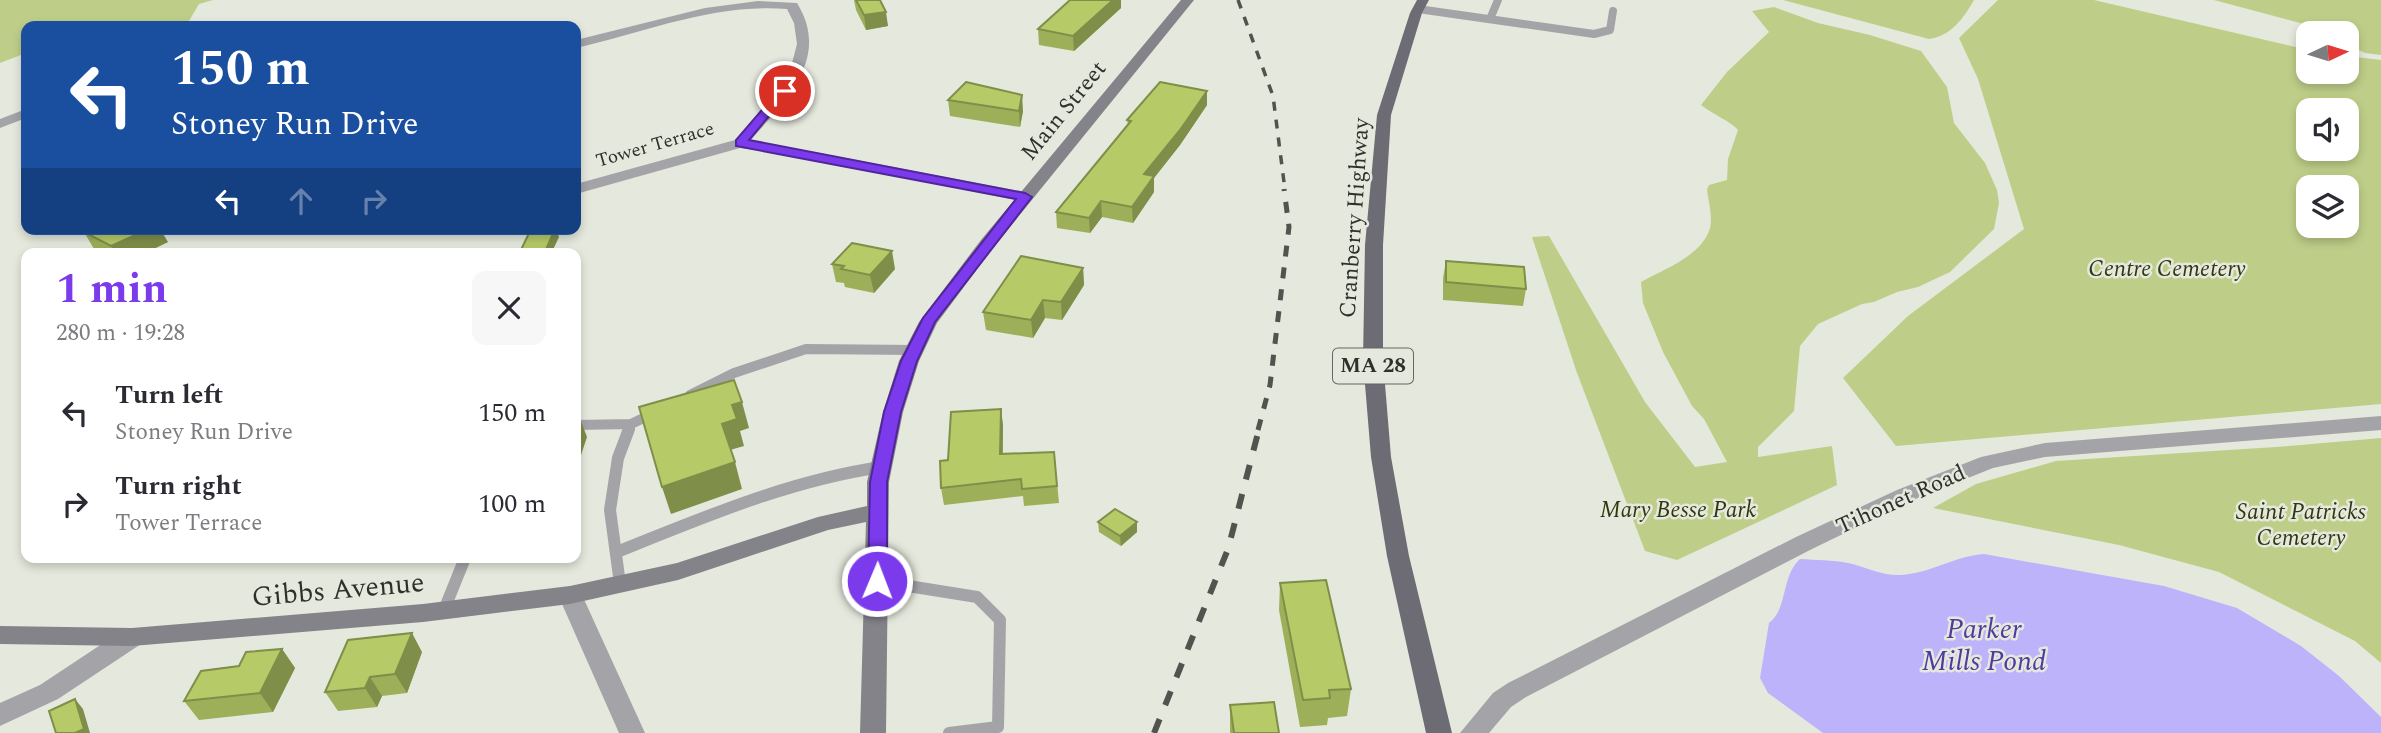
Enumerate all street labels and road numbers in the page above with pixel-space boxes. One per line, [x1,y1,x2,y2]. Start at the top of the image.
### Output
street label: Main Street [1013,53,1115,169]
street label: Tower Terrace [592,114,718,176]
street label: Cranberry Highway [1331,116,1380,319]
road number: MA 28 [1333,348,1413,384]
street label: Tihonet Road [1830,456,1972,544]
street label: Gibbs Avenue [250,561,426,619]

